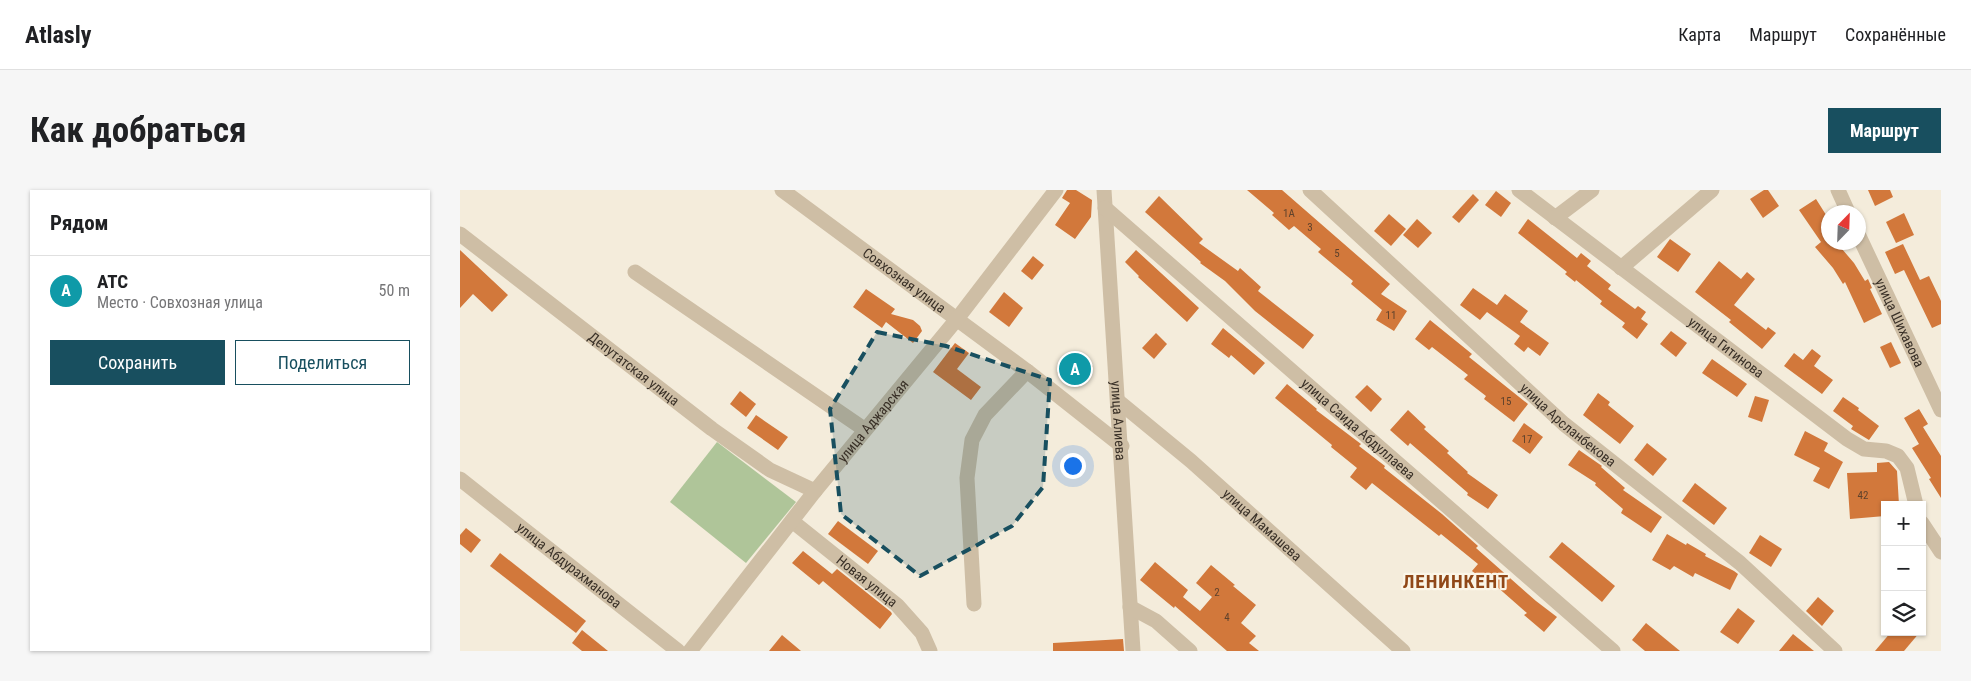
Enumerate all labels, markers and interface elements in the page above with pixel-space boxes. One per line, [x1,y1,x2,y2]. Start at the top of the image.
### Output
text: Atlasly [25,21,91,49]
text: Карта [1678,24,1721,45]
text: Маршрут [1749,24,1817,45]
text: Сохранённые [1845,24,1946,45]
button: Маршрут [1828,108,1941,153]
text: Как добраться [30,110,246,151]
north arrow [1821,205,1866,250]
house number: 1А [1283,207,1296,220]
text: Рядом [50,211,109,235]
house number: 3 [1307,221,1313,234]
street label: Совхозная улица [860,244,949,316]
house number: 5 [1334,247,1340,260]
text: АТС [97,270,128,293]
street label: улица Шихавова [1872,276,1928,370]
text: A [61,281,71,300]
text: 50 m [378,281,410,300]
text: Место · Совхозная улица [97,293,263,312]
house number: 11 [1386,309,1396,322]
street label: улица Гитинова [1685,313,1767,381]
street label: Депутатская улица [585,328,683,409]
button: Сохранить [50,340,225,385]
button: Поделиться [235,340,410,385]
pin: A [1059,350,1091,388]
street label: улица Саида Абдуллаева [1298,375,1418,483]
street label: улица Аджарская [834,376,912,465]
street label: улица Алиева [1108,380,1129,461]
street label: улица Арсланбекова [1517,380,1619,470]
house number: 15 [1501,395,1511,408]
house number: 17 [1522,433,1532,446]
your location [1060,453,1086,479]
street label: улица Мамашева [1219,485,1305,564]
house number: 42 [1858,489,1868,502]
map controls [1881,501,1926,636]
button: + [1881,501,1926,546]
street label: улица Абдурахманова [514,519,625,611]
button: − [1881,546,1926,591]
street label: Новая улица [833,552,901,610]
district label: ЛЕНИНКЕНТ [1403,570,1509,593]
house number: 2 [1214,586,1220,599]
button: layers [1881,591,1926,636]
house number: 4 [1224,611,1230,624]

